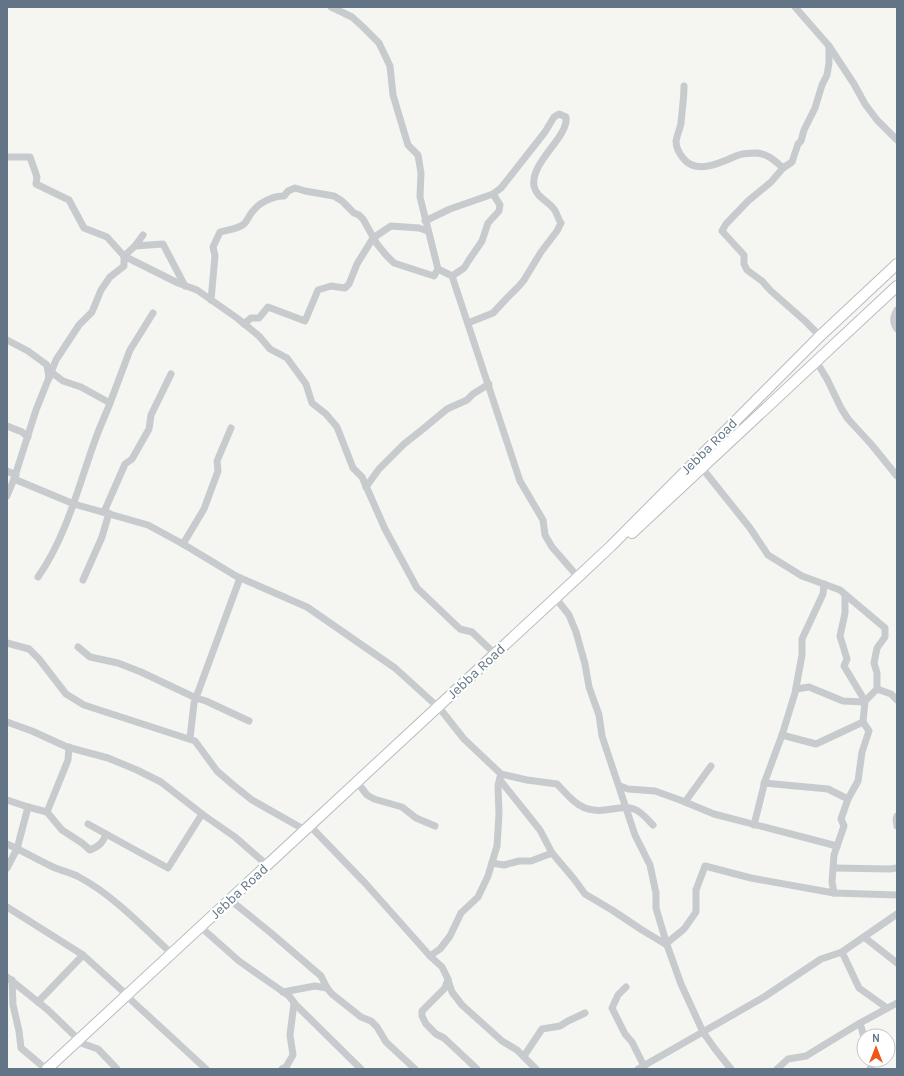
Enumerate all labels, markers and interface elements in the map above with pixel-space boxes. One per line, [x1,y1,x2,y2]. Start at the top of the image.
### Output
street label: Jebba Road [678,415,741,478]
street label: Jebba Road [444,640,509,702]
street label: Jebba Road [207,860,272,922]
north arrow [856,1028,896,1068]
text: N [872,1032,880,1045]

